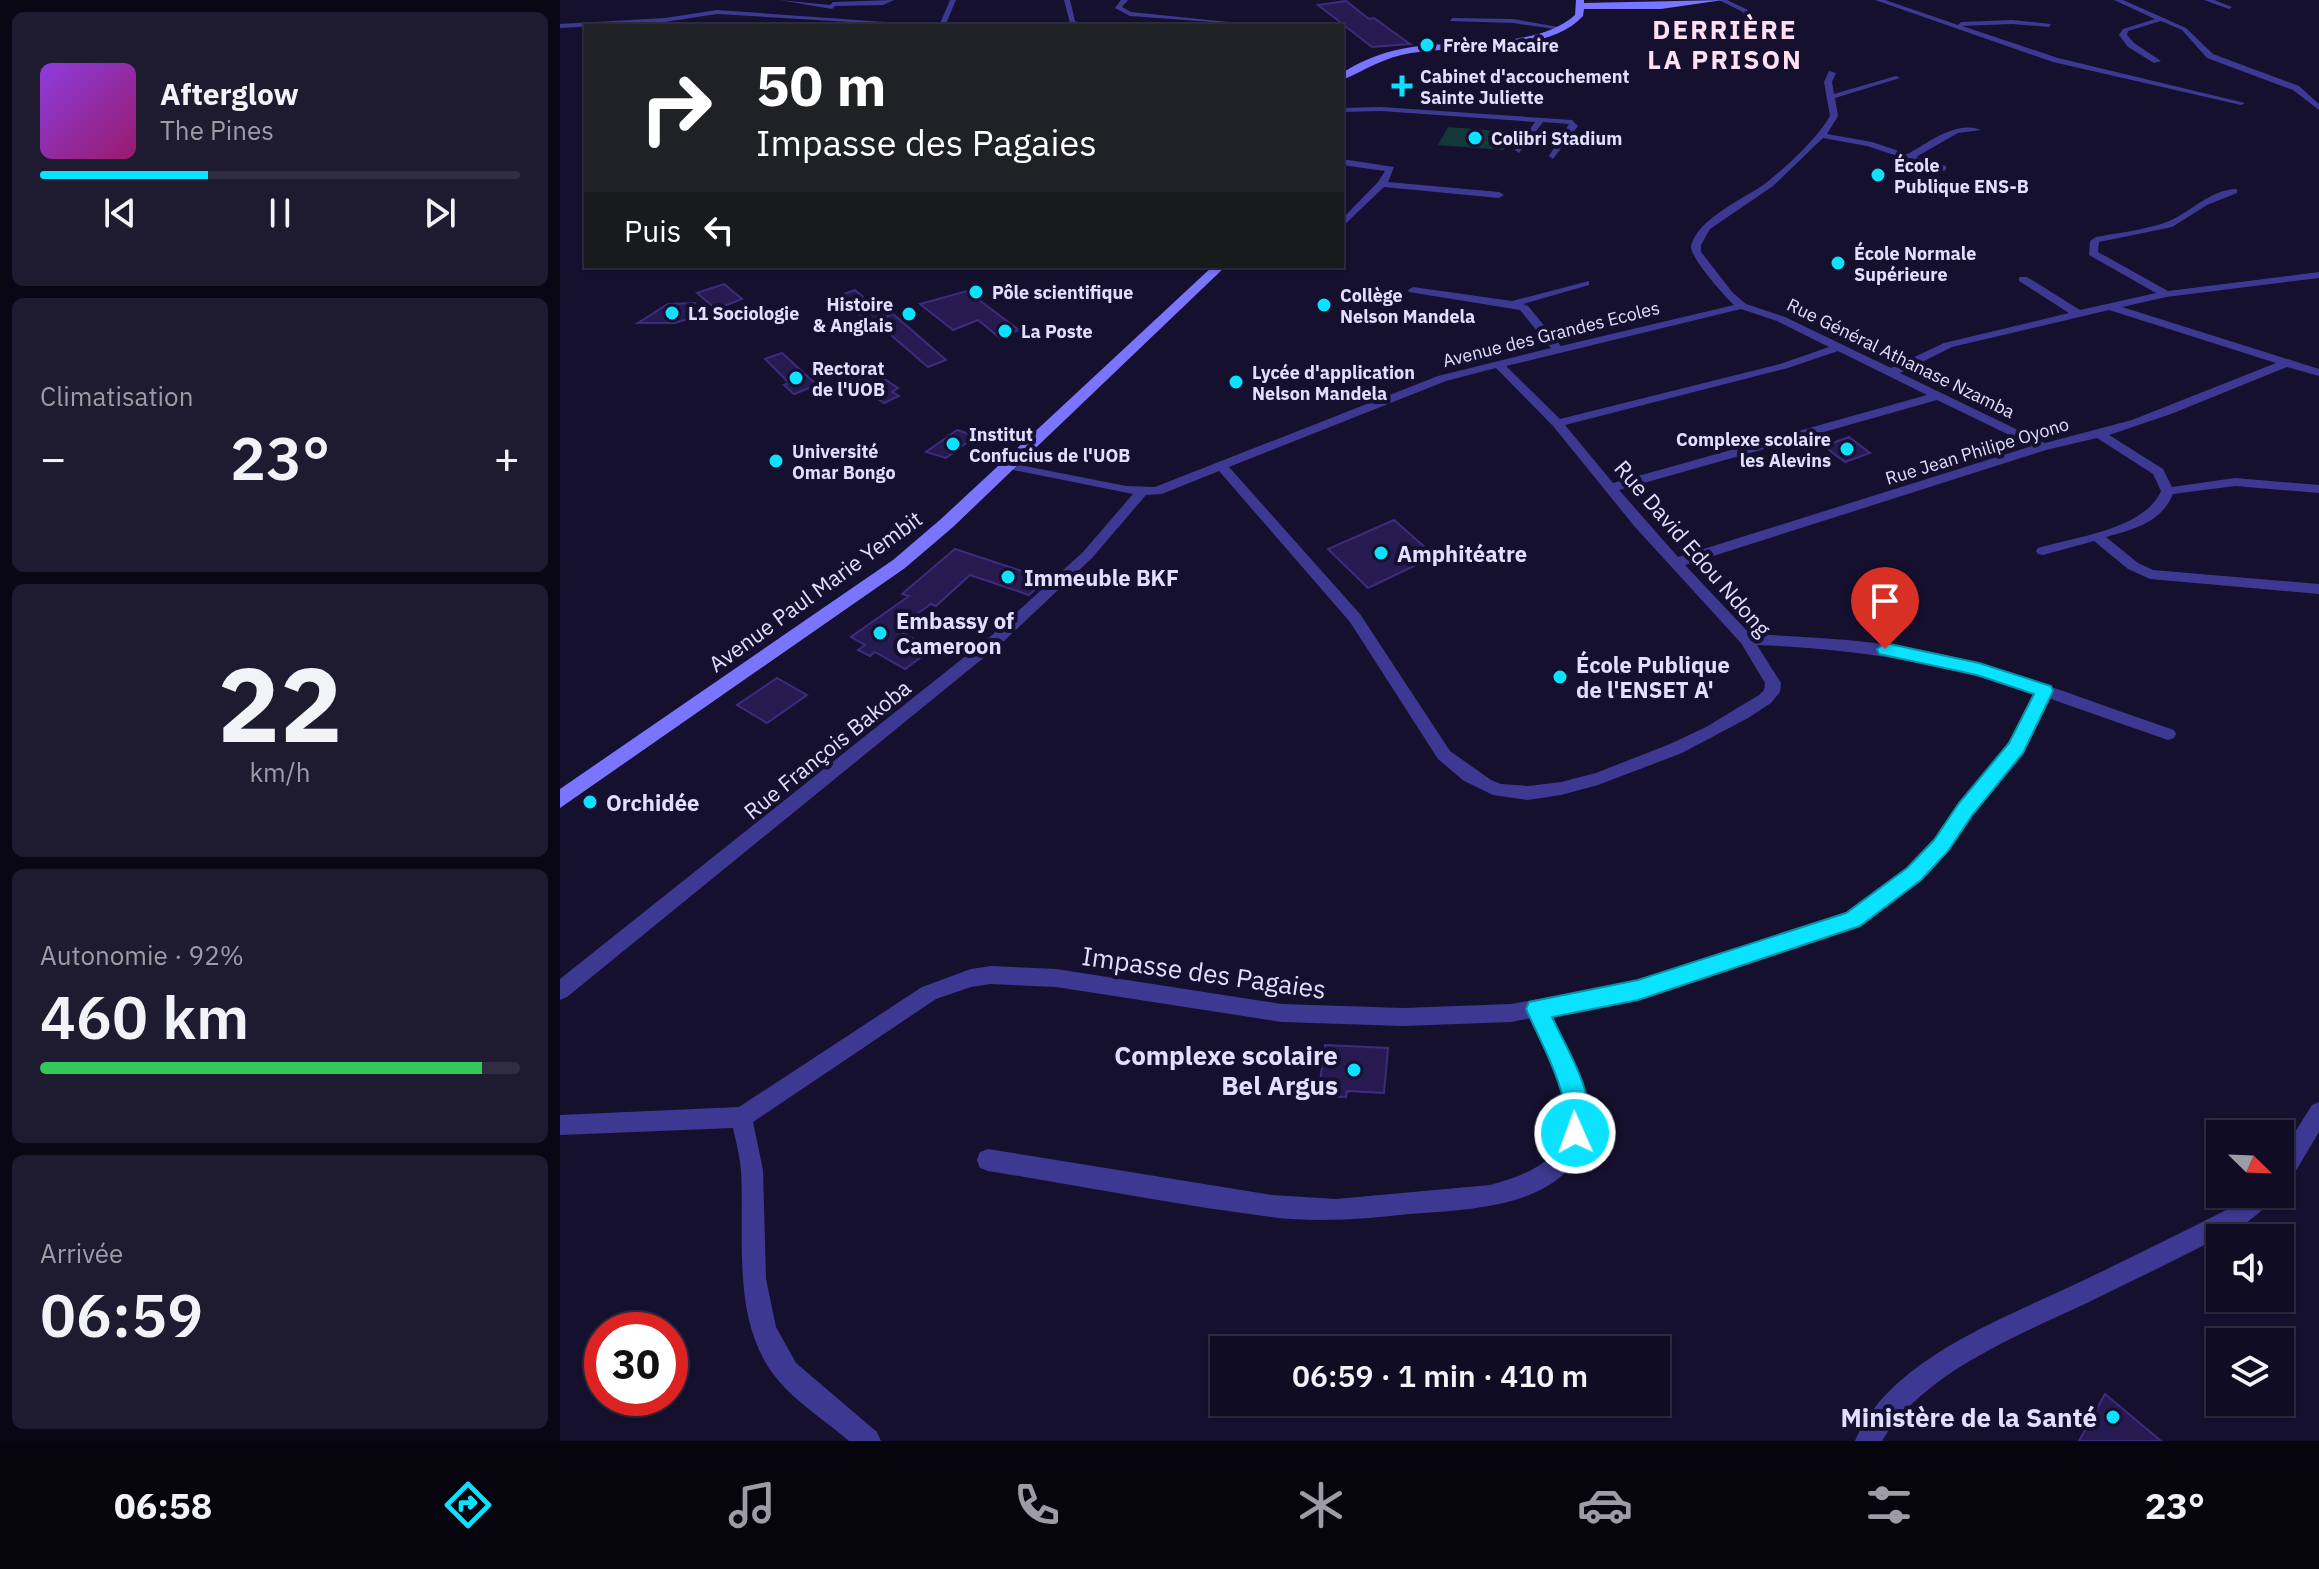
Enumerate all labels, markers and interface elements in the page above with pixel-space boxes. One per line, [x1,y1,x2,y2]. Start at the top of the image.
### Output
district label: DERRIÈRE LA PRISON [1647,12,1803,76]
place label: Frère Macaire [1443,34,1559,57]
marker: Frère Macaire [1418,36,1436,54]
text: 50 m [756,49,886,121]
icon: right [624,56,728,160]
place label: Cabinet d'accouchement Sainte Juliette [1420,65,1629,109]
text: Afterglow [160,74,299,113]
marker: Cabinet d'accouchement Sainte Juliette [1391,75,1413,97]
text: The Pines [160,113,274,147]
text: Impasse des Pagaies [756,119,1097,166]
place label: Colibri Stadium [1491,127,1622,150]
marker: Colibri Stadium [1466,129,1484,147]
place label: École Publique ENS-B [1894,153,2029,198]
marker: École Publique ENS-B [1869,166,1887,184]
icon: previous [98,191,142,235]
icon: pause [258,191,302,235]
icon: next [418,191,462,235]
icon: left [697,208,741,252]
text: Puis [624,211,681,250]
place label: École Normale Supérieure [1854,241,1976,286]
marker: École Normale Supérieure [1829,254,1847,272]
place label: Pôle scientifique [992,281,1133,304]
marker: Pôle scientifique [967,283,985,301]
place label: Collège Nelson Mandela [1340,284,1475,328]
place label: Histoire & Anglais [813,293,893,337]
street label: Rue Général Athanase Nzamba [1783,293,2019,423]
marker: Collège Nelson Mandela [1315,296,1333,314]
street label: Avenue des Grandes Ecoles [1440,296,1662,372]
place label: L1 Sociologie [688,302,799,325]
marker: L1 Sociologie [663,304,681,322]
marker: Histoire & Anglais [900,305,918,323]
place label: La Poste [1021,320,1093,343]
marker: La Poste [996,322,1014,340]
place label: Rectorat de l'UOB [812,357,885,401]
place label: Lycée d'application Nelson Mandela [1252,361,1415,405]
marker: Rectorat de l'UOB [787,369,805,387]
marker: Lycée d'application Nelson Mandela [1227,373,1245,391]
text: Climatisation [40,379,193,413]
street label: Rue Jean Philipe Oyono [1882,412,2072,490]
text: 23° [230,418,330,497]
place label: Institut Confucius de l'UOB [969,423,1130,467]
place label: Complexe scolaire les Alevins [1676,428,1831,472]
text: − [40,429,66,486]
text: + [494,429,520,486]
marker: Institut Confucius de l'UOB [944,435,962,453]
place label: Université Omar Bongo [792,440,896,484]
marker: Complexe scolaire les Alevins [1838,440,1856,458]
marker: Université Omar Bongo [767,452,785,470]
street label: Rue David Edou Ndong [1608,454,1778,643]
street label: Avenue Paul Marie Yembit [703,504,927,678]
place label: Amphitéatre [1397,539,1527,568]
marker: Amphitéatre [1372,544,1390,562]
place label: Immeuble BKF [1024,563,1179,592]
pin [1851,567,1919,649]
marker: Immeuble BKF [999,568,1017,586]
icon: arrive [1863,579,1907,623]
place label: Embassy of Cameroon [896,606,1014,660]
marker: Embassy of Cameroon [871,624,889,642]
text: 22 [218,635,342,771]
place label: École Publique de l'ENSET A' [1576,650,1730,704]
marker: École Publique de l'ENSET A' [1551,668,1569,686]
street label: Rue François Bakoba [738,673,917,825]
text: km/h [249,755,311,789]
place label: Orchidée [606,788,699,817]
marker: Orchidée [581,793,599,811]
text: Autonomie · 92% [40,938,244,972]
street label: Impasse des Pagaies [1080,938,1328,1006]
text: 460 km [40,977,249,1056]
place label: Complexe scolaire Bel Argus [1114,1038,1338,1102]
marker: Complexe scolaire Bel Argus [1345,1061,1363,1079]
position arrow [1533,1091,1617,1175]
north arrow [2206,1120,2294,1208]
map controls [2206,1120,2294,1416]
button: sound [2206,1224,2294,1312]
text: Arrivée [40,1236,123,1270]
text: 06:59 [40,1275,203,1354]
speed limit sign: 30 [584,1312,688,1416]
button: layers [2206,1328,2294,1416]
text: 06:59 · 1 min · 410 m [1292,1356,1588,1395]
place label: Ministère de la Santé [1841,1400,2097,1434]
marker: Ministère de la Santé [2104,1408,2122,1426]
icon: directions [440,1477,496,1533]
icon: music [724,1477,780,1533]
icon: phone [1009,1477,1065,1533]
icon: climate [1293,1477,1349,1533]
icon: car [1577,1477,1633,1533]
icon: filters [1861,1477,1917,1533]
text: 06:58 [114,1482,212,1529]
text: 23° [2145,1482,2205,1529]

